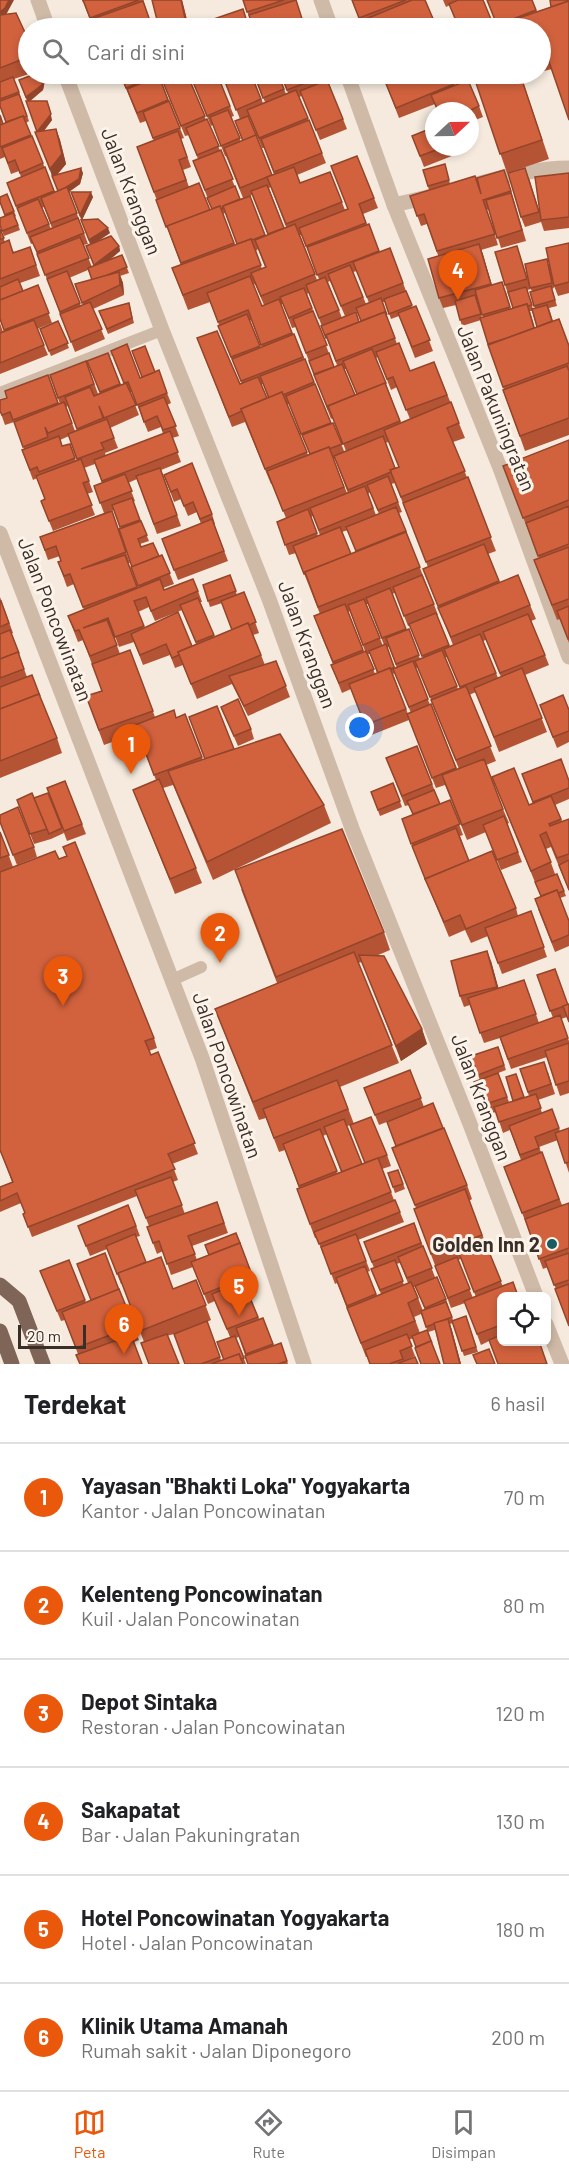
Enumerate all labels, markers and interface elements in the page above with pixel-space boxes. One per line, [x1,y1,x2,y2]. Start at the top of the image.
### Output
search box [18,18,551,84]
icon: search [39,35,72,68]
text: Cari di sini [87,38,185,64]
north arrow [425,102,479,156]
street label: Jalan Kranggan [97,124,167,258]
pin: 4 [438,250,478,300]
street label: Jalan Pakuningratan [453,321,541,495]
street label: Jalan Poncowinatan [14,533,98,705]
street label: Jalan Kranggan [274,577,342,711]
your location [345,713,374,742]
pin: 1 [112,724,150,774]
pin: 2 [200,914,240,963]
pin: 3 [44,956,82,1006]
street label: Jalan Poncowinatan [188,989,268,1161]
street label: Jalan Kranggan [447,1030,517,1164]
place label: Golden Inn 2 [432,1232,540,1256]
marker: Golden Inn 2 [545,1237,559,1251]
pin: 5 [220,1266,258,1316]
map controls [497,1292,551,1346]
button: locate [497,1292,551,1346]
pin: 6 [104,1304,144,1354]
scale bar [18,1322,86,1350]
text: 20 m [27,1326,61,1345]
text: Terdekat [24,1388,126,1419]
text: 6 hasil [490,1391,545,1415]
text: Yayasan "Bhakti Loka" Yogyakarta [81,1472,410,1498]
text: 1 [40,1485,47,1509]
text: 70 m [504,1485,545,1509]
text: Kantor · Jalan Poncowinatan [81,1498,326,1522]
text: Kelenteng Poncowinatan [81,1580,323,1606]
text: 2 [38,1593,49,1617]
text: 80 m [503,1593,545,1617]
text: Kuil · Jalan Poncowinatan [81,1606,300,1630]
text: Depot Sintaka [81,1688,217,1714]
text: 3 [38,1701,49,1725]
text: 120 m [495,1701,545,1725]
text: Restoran · Jalan Poncowinatan [81,1714,346,1738]
text: Sakapatat [81,1796,180,1822]
text: 4 [37,1809,50,1833]
text: 130 m [496,1809,545,1833]
text: Bar · Jalan Pakuningratan [81,1822,300,1846]
text: Hotel Poncowinatan Yogyakarta [81,1904,389,1930]
text: 5 [38,1917,49,1941]
text: 180 m [496,1917,545,1941]
text: Hotel · Jalan Poncowinatan [81,1930,313,1954]
text: Klinik Utama Amanah [81,2012,288,2038]
text: 6 [38,2025,49,2049]
text: 200 m [491,2025,545,2049]
text: Rumah sakit · Jalan Diponegoro [81,2038,352,2062]
tab: Peta [73,2106,106,2161]
tab: Rute [252,2106,285,2161]
tab: Disimpan [431,2106,496,2161]

